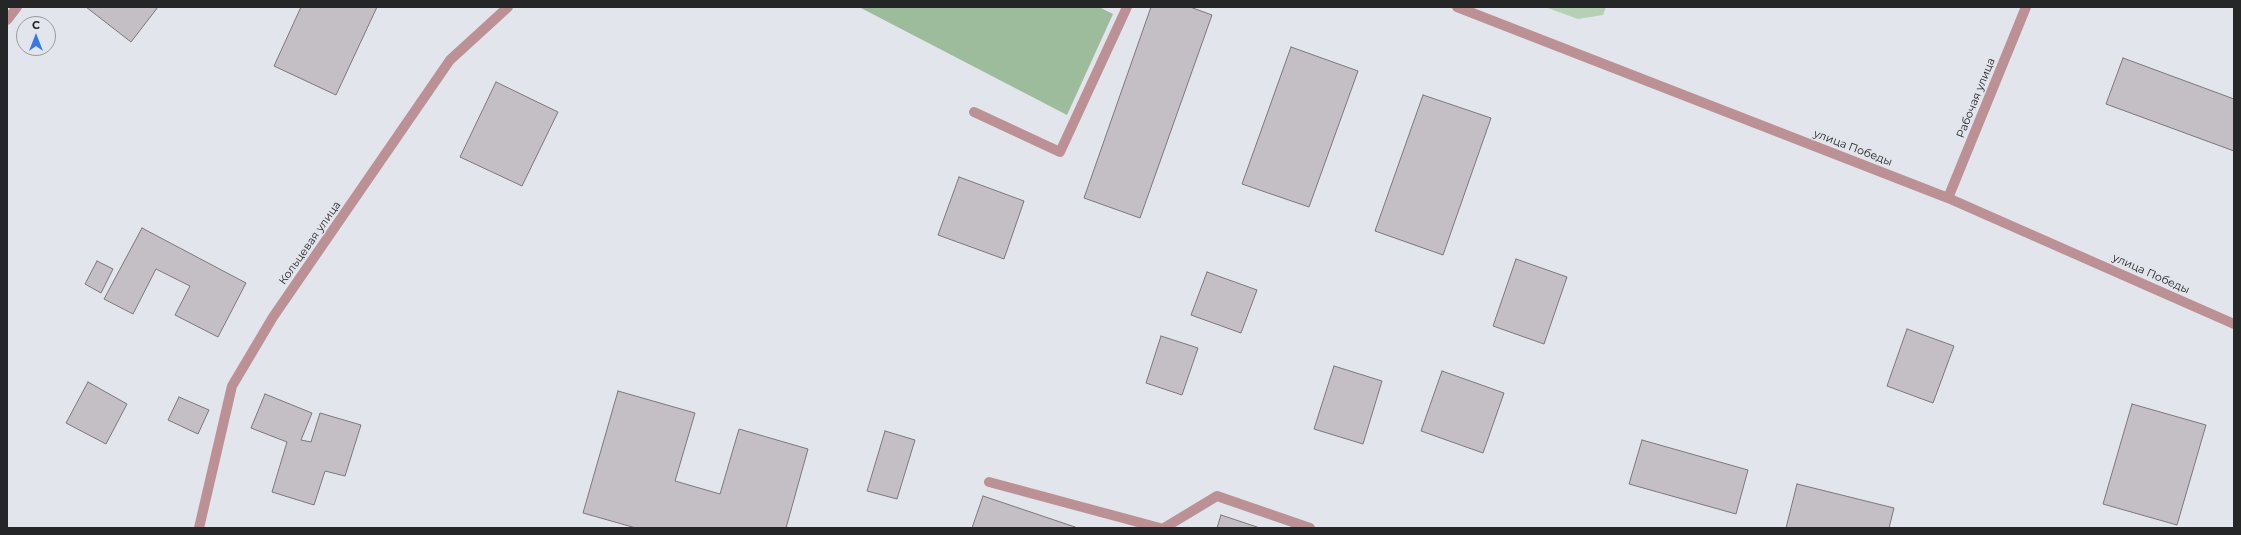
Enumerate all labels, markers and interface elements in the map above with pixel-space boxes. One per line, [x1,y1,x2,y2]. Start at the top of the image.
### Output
north arrow [16,16,56,56]
text: С [32,18,40,32]
street label: Рабочая улица [1954,56,1998,140]
street label: улица Победы [1812,127,1894,169]
street label: Кольцевая улица [276,199,344,287]
street label: улица Победы [2110,251,2192,297]

